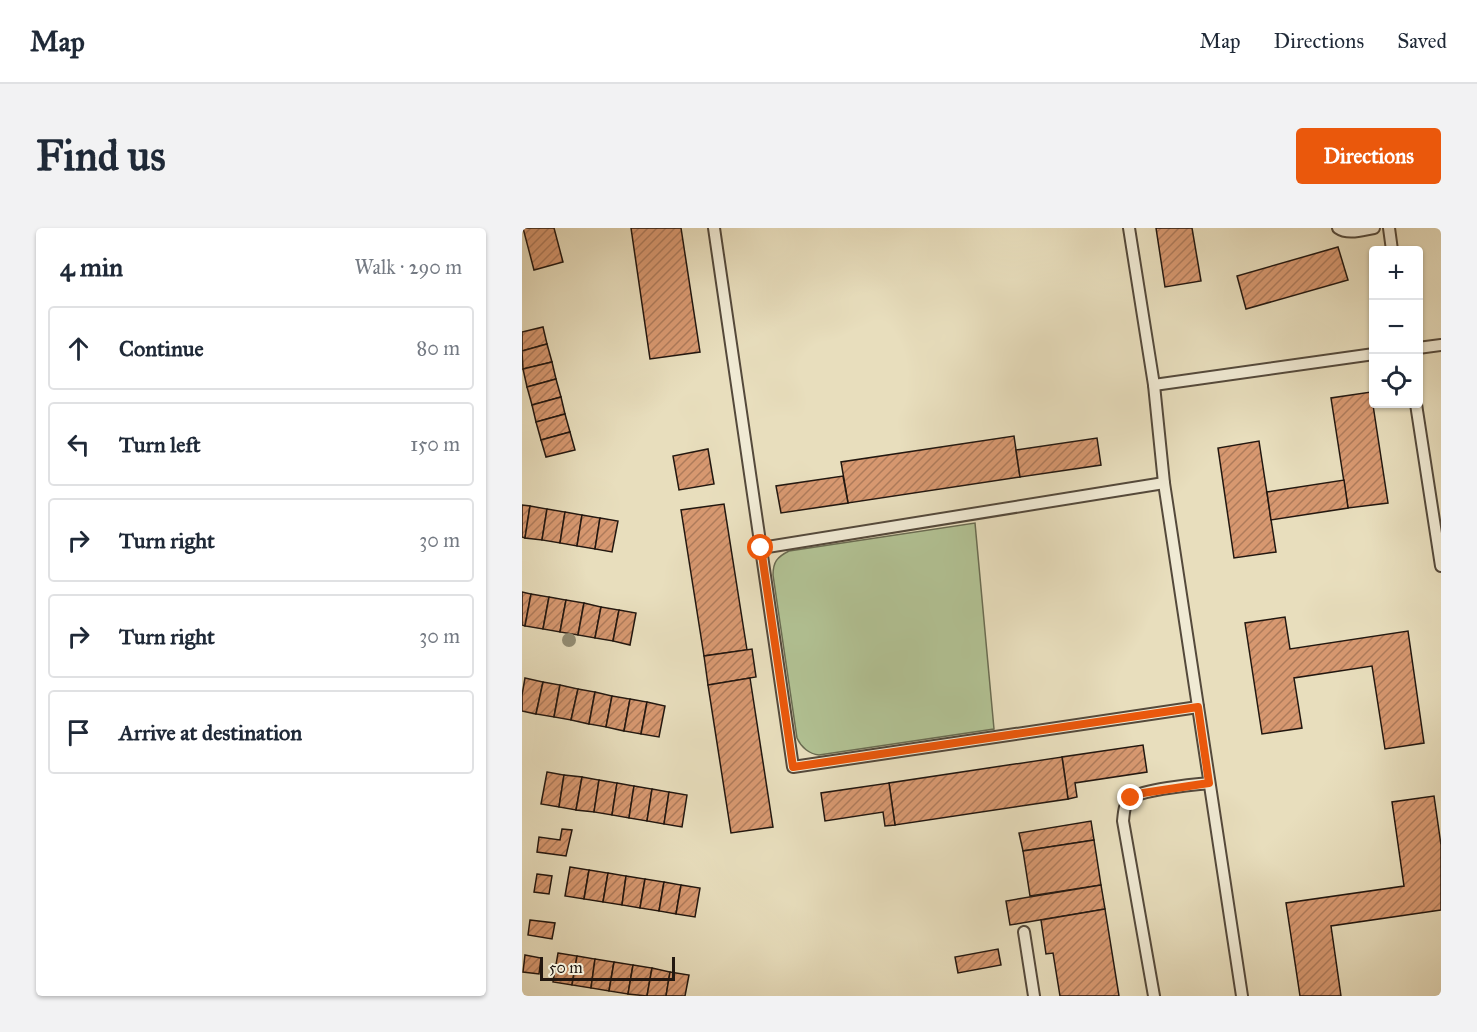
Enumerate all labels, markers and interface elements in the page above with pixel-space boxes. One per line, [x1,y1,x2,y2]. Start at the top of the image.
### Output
text: Map [30,24,85,59]
text: Map [1200,28,1241,54]
text: Directions [1274,28,1364,54]
text: Saved [1397,28,1447,54]
button: Directions [1296,128,1441,184]
text: Find us [36,130,166,182]
map controls [1369,246,1423,408]
button: + [1369,246,1423,300]
text: 4 min [60,251,123,283]
text: Walk · 290 m [354,255,462,279]
button: − [1369,300,1423,354]
icon: ahead [62,332,95,365]
text: Continue [119,335,204,362]
text: 80 m [417,336,460,360]
button: locate [1369,354,1423,408]
icon: left [62,428,95,461]
text: Turn left [119,431,201,458]
text: 150 m [410,432,460,456]
icon: right [62,524,95,557]
text: Turn right [119,527,215,554]
text: 30 m [419,528,460,552]
route start [747,534,773,560]
icon: right [62,620,95,653]
text: Turn right [119,623,215,650]
text: 30 m [419,624,460,648]
icon: arrive [62,716,95,749]
text: Arrive at destination [119,719,302,746]
route end [1117,784,1143,810]
scale bar [540,954,675,982]
text: 50 m [549,958,583,977]

